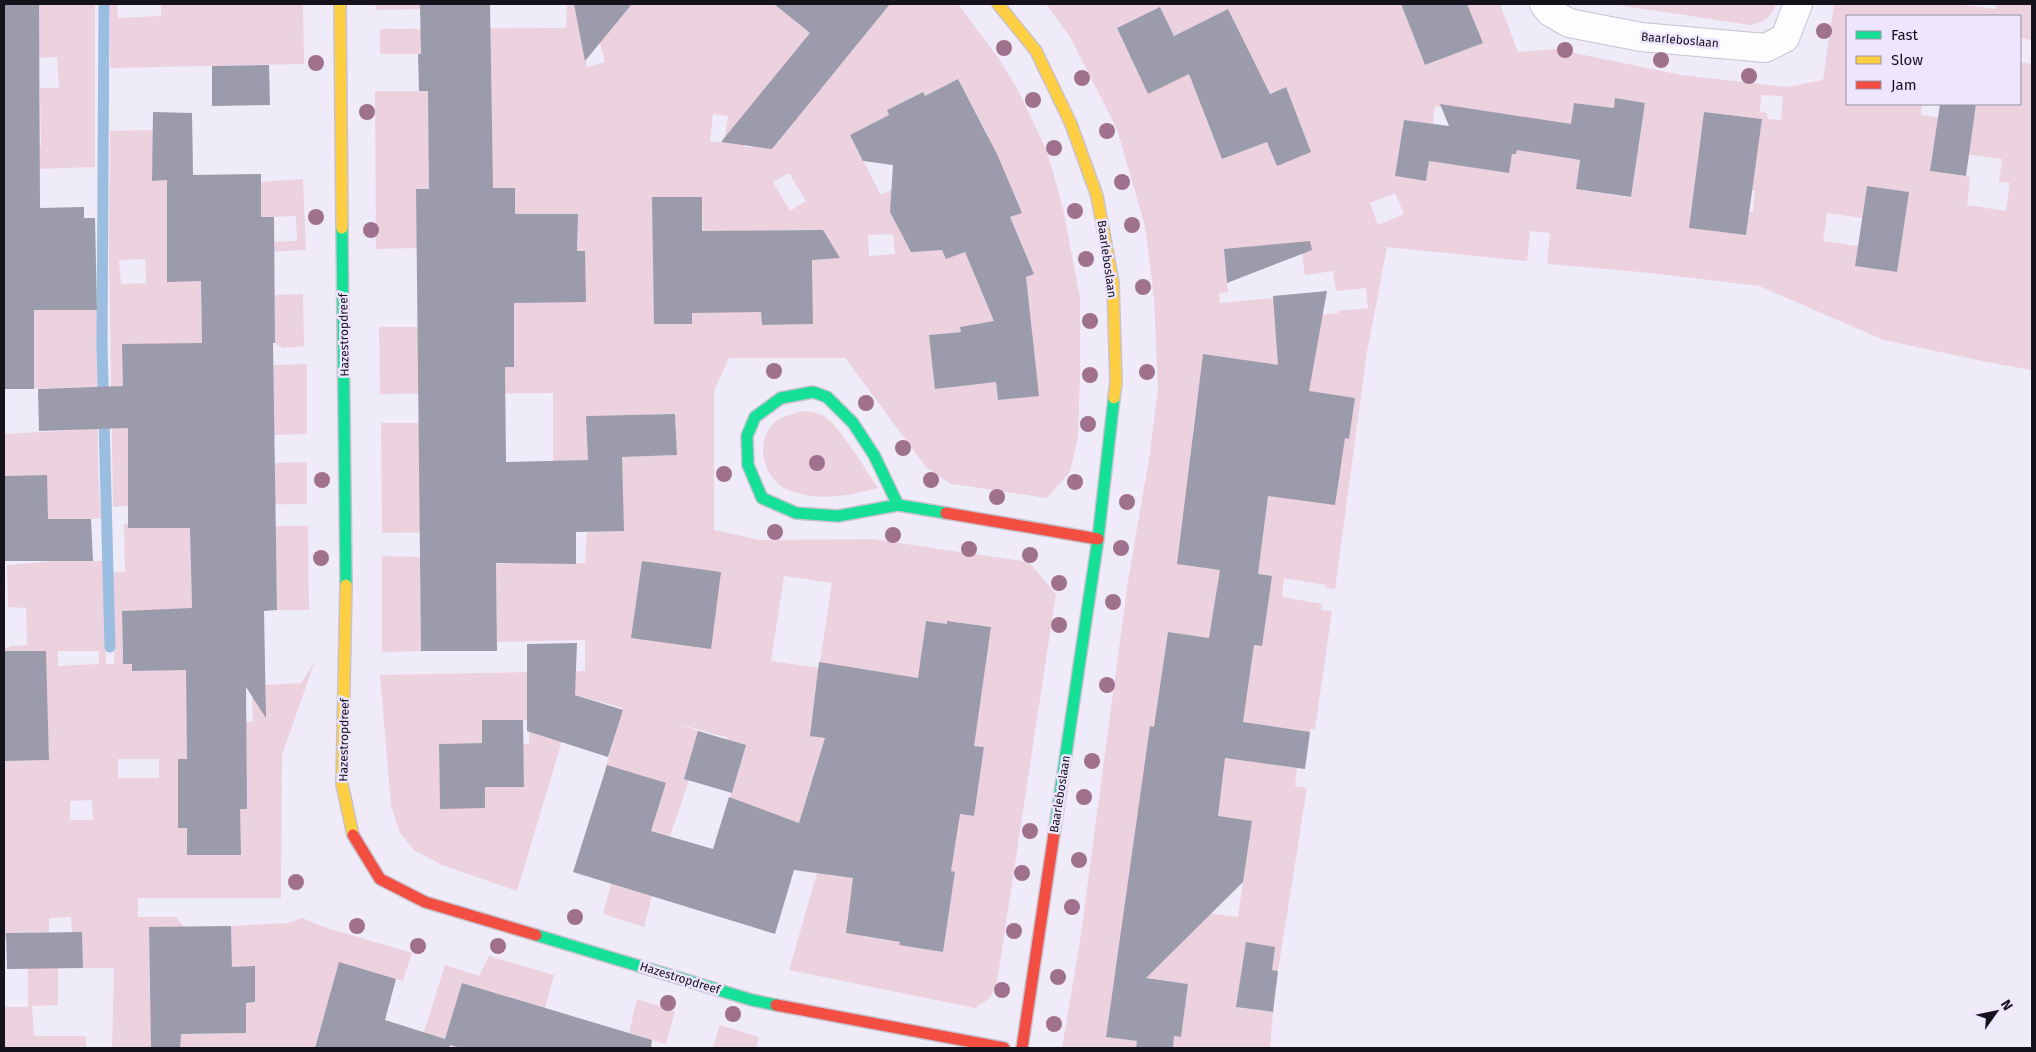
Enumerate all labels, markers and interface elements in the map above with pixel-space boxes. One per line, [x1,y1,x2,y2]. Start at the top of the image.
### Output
legend [1846,15,2021,105]
text: Fast [1891,26,1918,44]
street label: Baarleboslaan [1640,30,1720,50]
text: Slow [1891,51,1923,69]
text: Jam [1891,76,1917,94]
street label: Baarleboslaan [1095,219,1119,299]
street label: Hazestropdreef [336,292,352,377]
street label: Hazestropdreef [336,697,352,782]
street label: Baarleboslaan [1047,754,1073,834]
street label: Hazestropdreef [638,959,723,997]
north arrow [1971,987,2021,1037]
text: N [1997,997,2016,1014]

